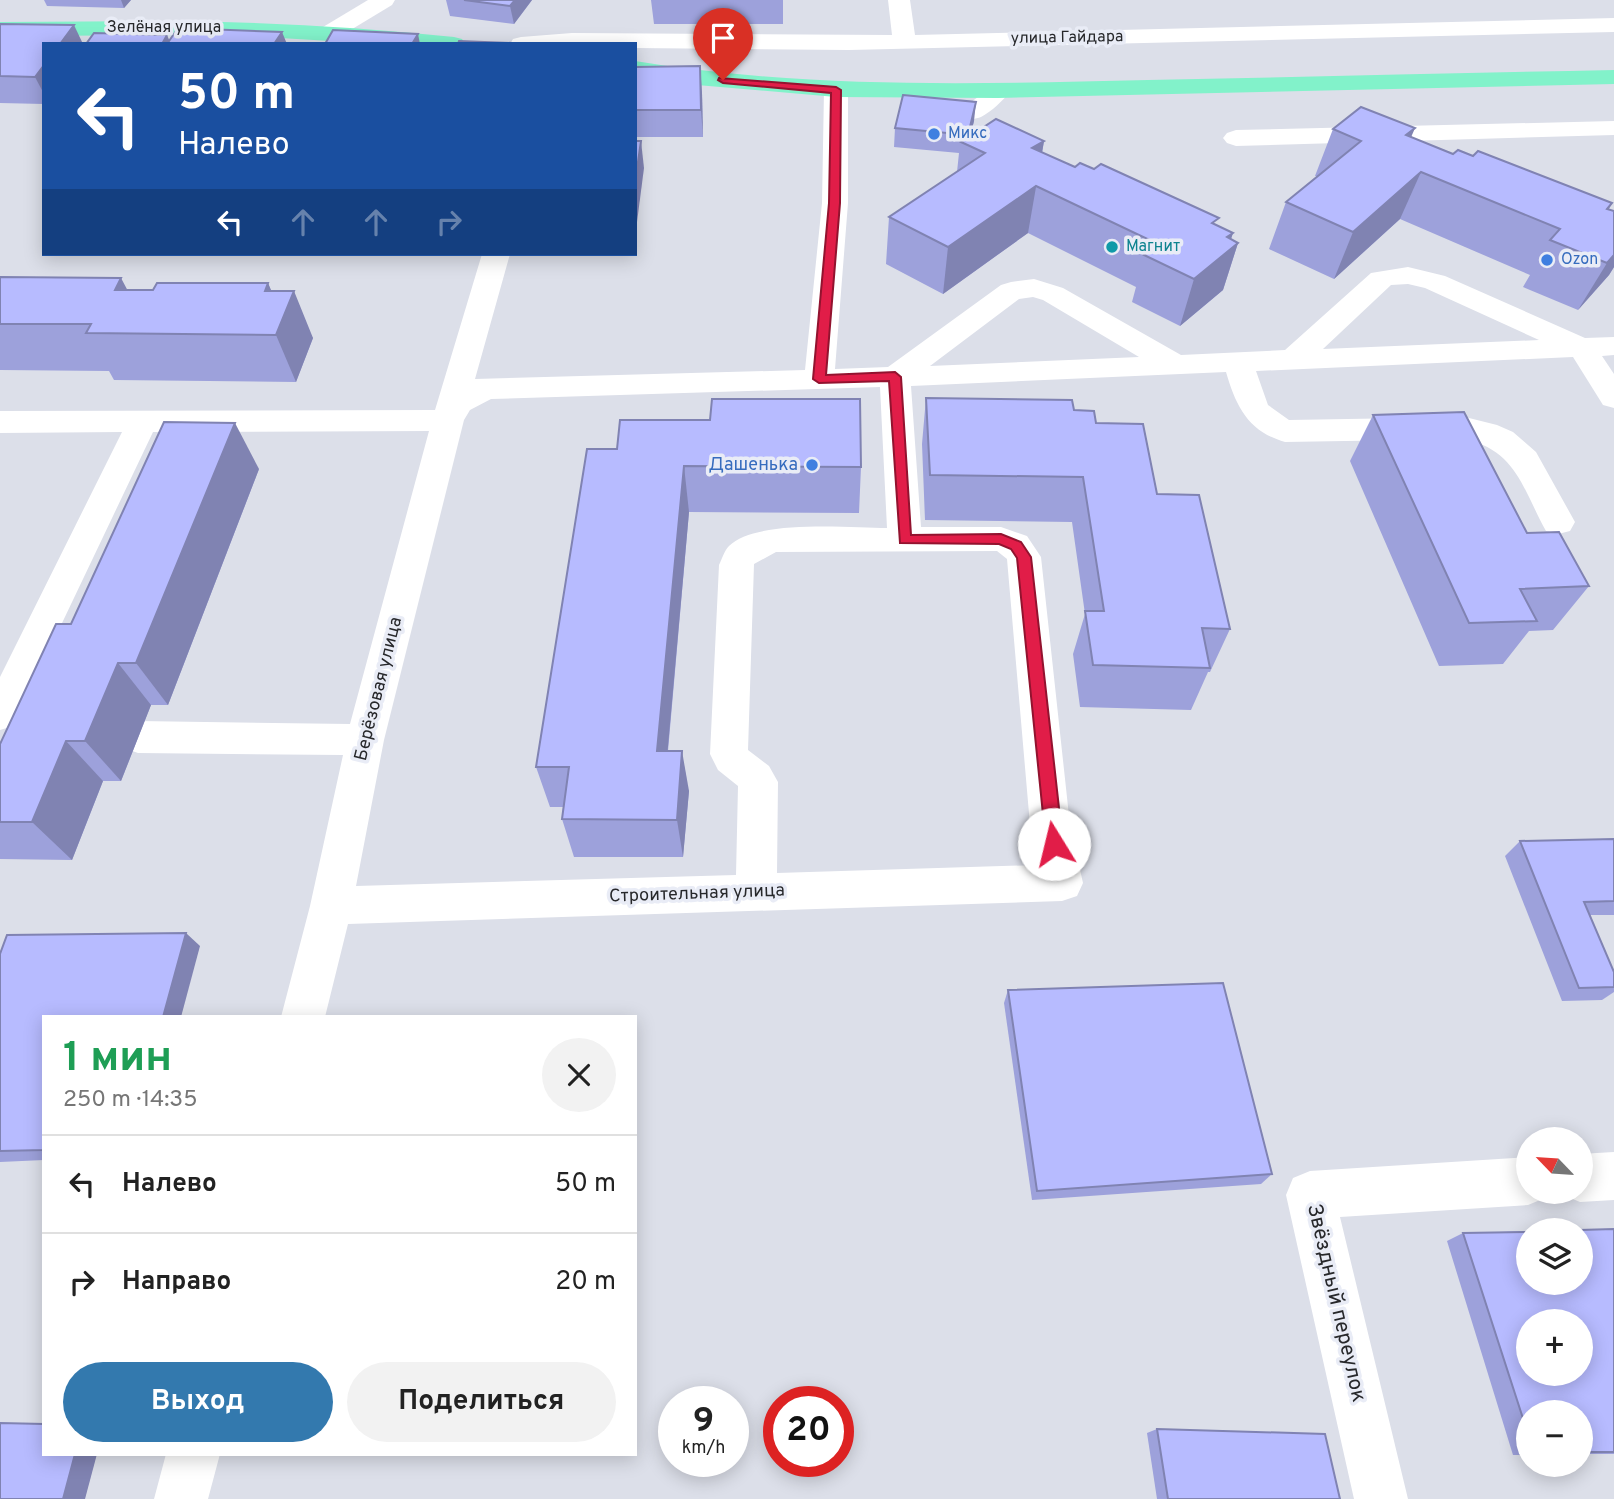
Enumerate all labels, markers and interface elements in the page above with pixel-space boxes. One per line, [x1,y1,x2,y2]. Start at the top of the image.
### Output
pin [693,8,753,80]
street label: Зелёная улица [107,18,221,38]
icon: arrive [704,19,742,57]
street label: улица Гайдара [1010,27,1124,49]
text: 50 m [178,65,295,127]
icon: left [63,70,154,161]
place label: Микс [948,124,987,144]
text: Налево [178,126,290,166]
marker: Микс [926,126,942,142]
icon: left [211,203,249,241]
icon: ahead [284,203,322,241]
icon: ahead [357,203,395,241]
icon: right [430,203,468,241]
place label: Магнит [1126,237,1180,257]
marker: Магнит [1104,239,1120,255]
place label: Ozon [1561,250,1598,270]
marker: Ozon [1539,252,1555,268]
place label: Дашенька [709,454,798,477]
marker: Дашенька [804,457,820,473]
street label: Берёзовая улица [350,615,408,763]
position arrow [1017,807,1091,881]
street label: Строительная улица [609,879,785,909]
text: 1 мин [63,1033,172,1086]
button: close [542,1038,616,1112]
text: 250 m · 14:35 [63,1086,197,1115]
north arrow [1516,1127,1592,1204]
map controls [1516,1127,1593,1477]
icon: left [63,1165,101,1203]
text: Налево [122,1168,217,1201]
text: 50 m [555,1168,616,1201]
street label: Звёздный переулок [1300,1201,1372,1405]
button: layers [1516,1218,1593,1295]
icon: right [63,1263,101,1301]
text: Направо [122,1266,231,1299]
text: 20 m [555,1266,616,1299]
button: + [1516,1309,1593,1386]
button: Выход [63,1362,333,1442]
button: Поделиться [347,1362,616,1442]
speed limit sign: 20 [763,1386,854,1477]
text: 9 [693,1400,714,1444]
button: − [1516,1400,1593,1477]
text: km/h [682,1437,725,1460]

